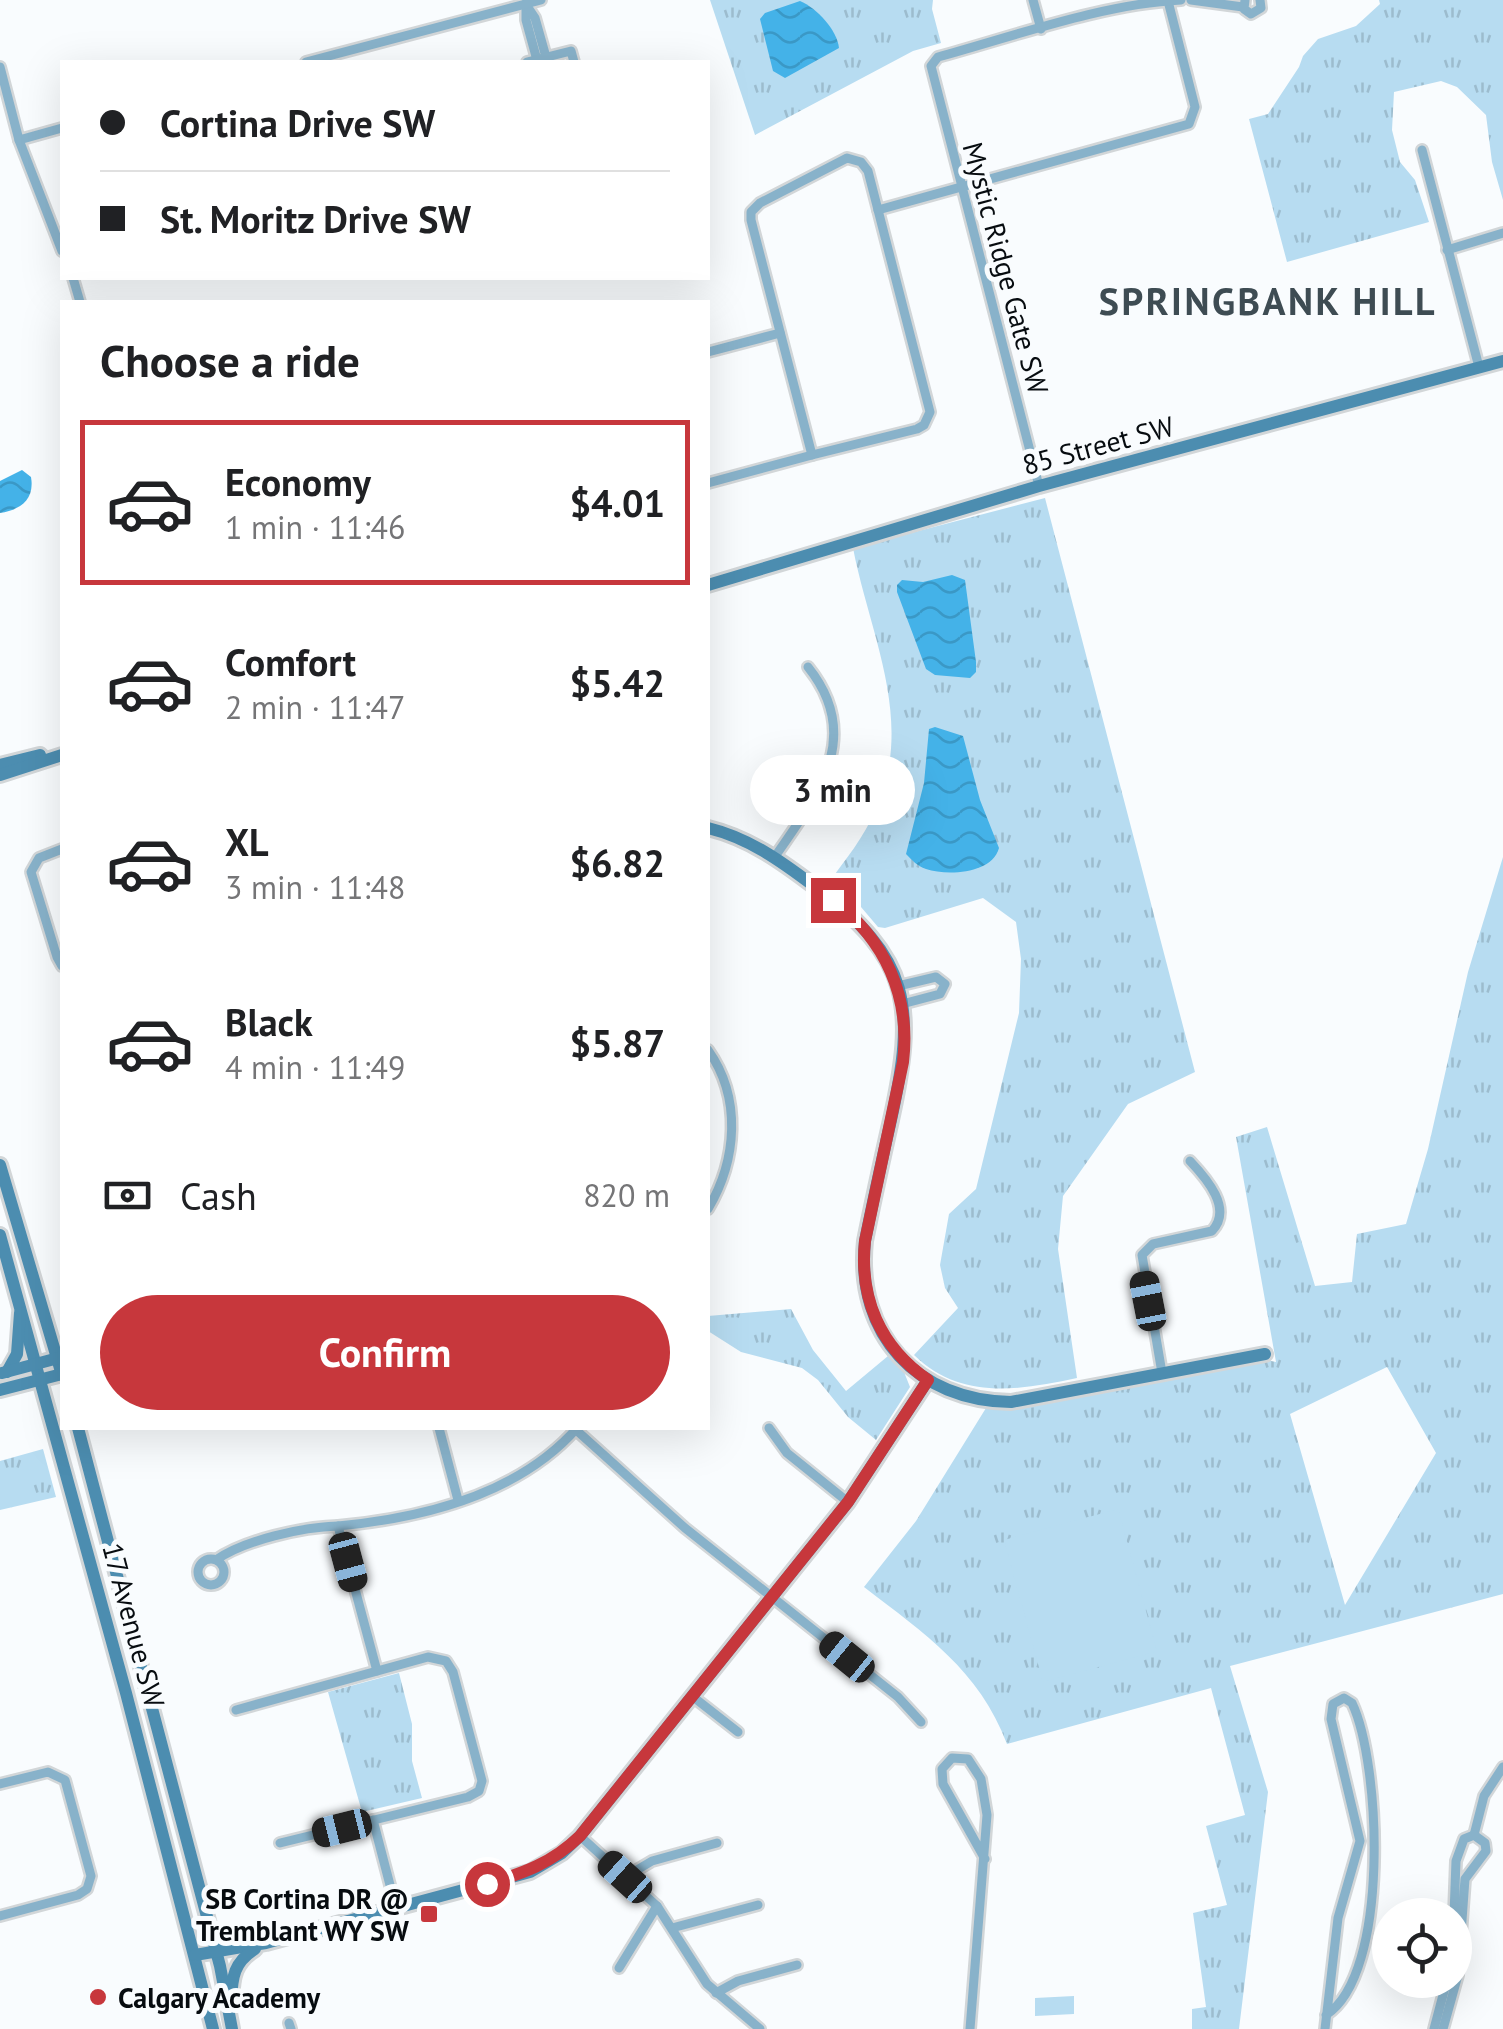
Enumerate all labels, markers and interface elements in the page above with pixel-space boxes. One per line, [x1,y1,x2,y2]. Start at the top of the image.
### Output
text: Cortina Drive SW [160,98,435,147]
street label: Mystic Ridge Gate SW [955,138,1057,398]
text: St. Moritz Drive SW [160,194,471,243]
district label: SPRINGBANK HILL [1099,276,1437,325]
text: Choose a ride [100,331,360,389]
street label: 85 Street SW [1018,407,1178,483]
text: Economy [225,457,371,506]
icon: car [105,458,195,548]
text: $4.01 [569,478,665,527]
text: 1 min · 11:46 [225,506,405,548]
text: Comfort [225,637,356,686]
icon: car [105,638,195,728]
text: $5.42 [569,658,665,707]
text: 2 min · 11:47 [225,686,405,728]
callout: 3 min [750,755,916,825]
text: 3 min [793,769,872,811]
text: XL [225,817,269,866]
icon: car [105,818,195,908]
text: $6.82 [569,838,665,887]
text: 3 min · 11:48 [225,866,405,908]
route end [811,878,856,923]
text: Black [225,997,313,1046]
icon: car [105,998,195,1088]
text: $5.87 [569,1018,665,1067]
text: 4 min · 11:49 [225,1046,405,1088]
icon: cash [100,1168,155,1223]
text: Cash [180,1171,257,1220]
text: 820 m [583,1174,670,1216]
car [1128,1269,1168,1333]
button: Confirm [100,1295,670,1410]
car [326,1529,370,1595]
street label: 17 Avenue SW [94,1539,174,1711]
car [814,1626,880,1688]
car [309,1806,375,1850]
car [593,1846,657,1908]
route start [465,1862,510,1907]
place label: SB Cortina DR @ Tremblant WY SW [196,1880,410,1949]
map controls [1372,1898,1472,1998]
button: locate [1372,1898,1472,1998]
marker: SB Cortina DR @ Tremblant WY SW [418,1903,440,1925]
place label: Calgary Academy [118,1979,321,2016]
marker: Calgary Academy [87,1986,109,2008]

